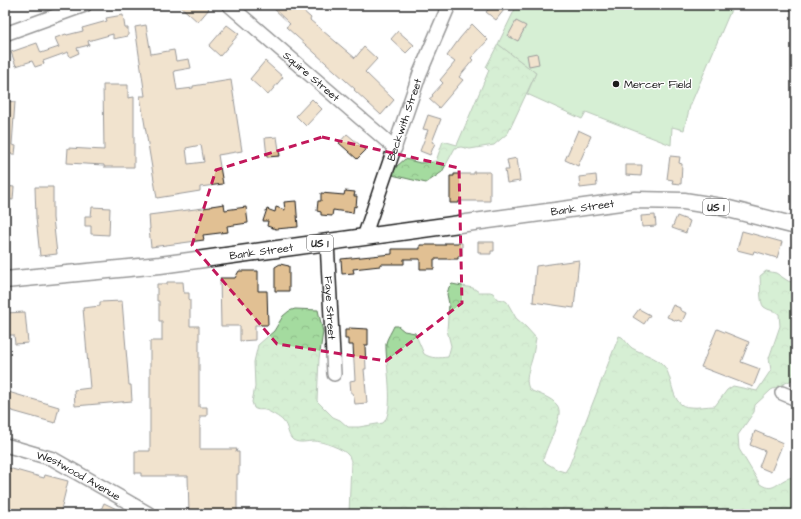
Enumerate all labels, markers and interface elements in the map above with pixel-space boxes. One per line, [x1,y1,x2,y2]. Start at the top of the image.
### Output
street label: Squire Street [280,48,343,106]
street label: Beckwith Street [383,76,426,163]
place label: Mercer Field [624,77,691,92]
marker: Mercer Field [611,79,621,89]
street label: Bank Street [550,196,616,219]
road number: US 1 [703,199,729,215]
road number: US 1 [307,235,333,251]
street label: Bank Street [229,240,295,263]
street label: Faye Street [321,276,339,341]
street label: Westwood Avenue [35,448,123,504]

